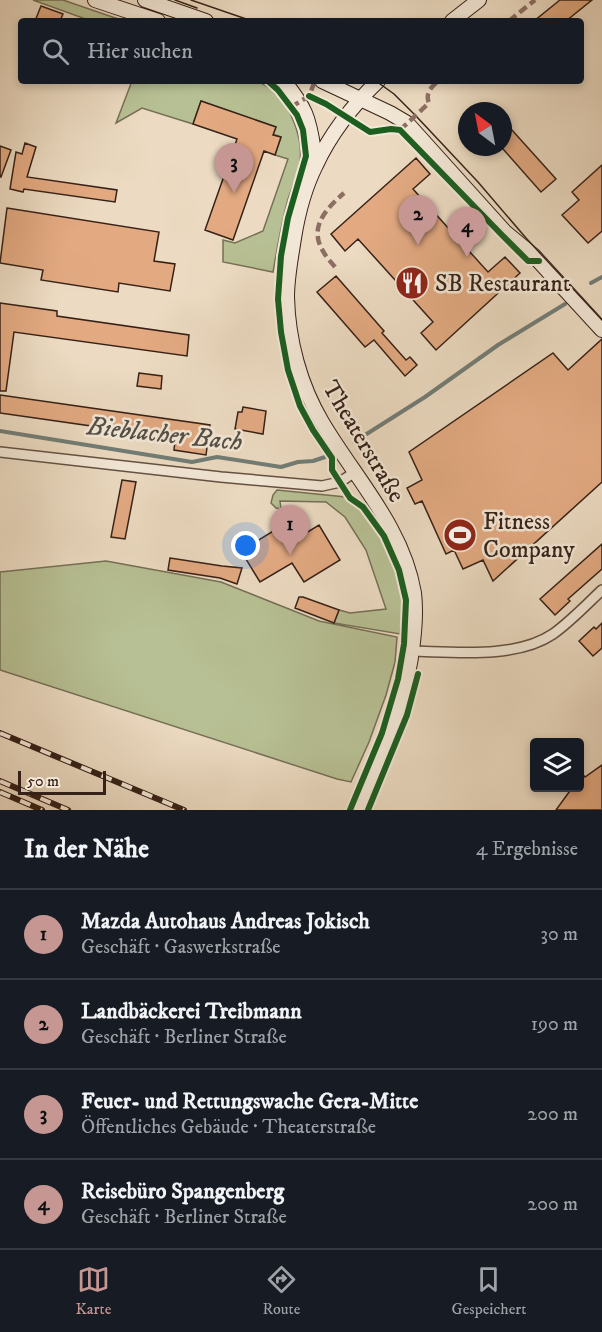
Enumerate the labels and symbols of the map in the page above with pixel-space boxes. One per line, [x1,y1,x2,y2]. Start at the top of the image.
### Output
north arrow [458,102,512,156]
pin: 3 [214,144,254,193]
pin: 2 [398,196,438,245]
pin: 4 [448,208,486,257]
restaurant icon: SB Restaurant [394,265,430,301]
place label: SB Restaurant [435,269,571,299]
street label: Theaterstraße [315,375,411,508]
water label: Bieblacher Bach [85,410,244,459]
pin: 1 [270,506,310,555]
place label: Fitness Company [483,507,575,565]
sports icon: Fitness Company [442,517,478,553]
your location [231,531,260,560]
scale bar [18,768,106,796]

